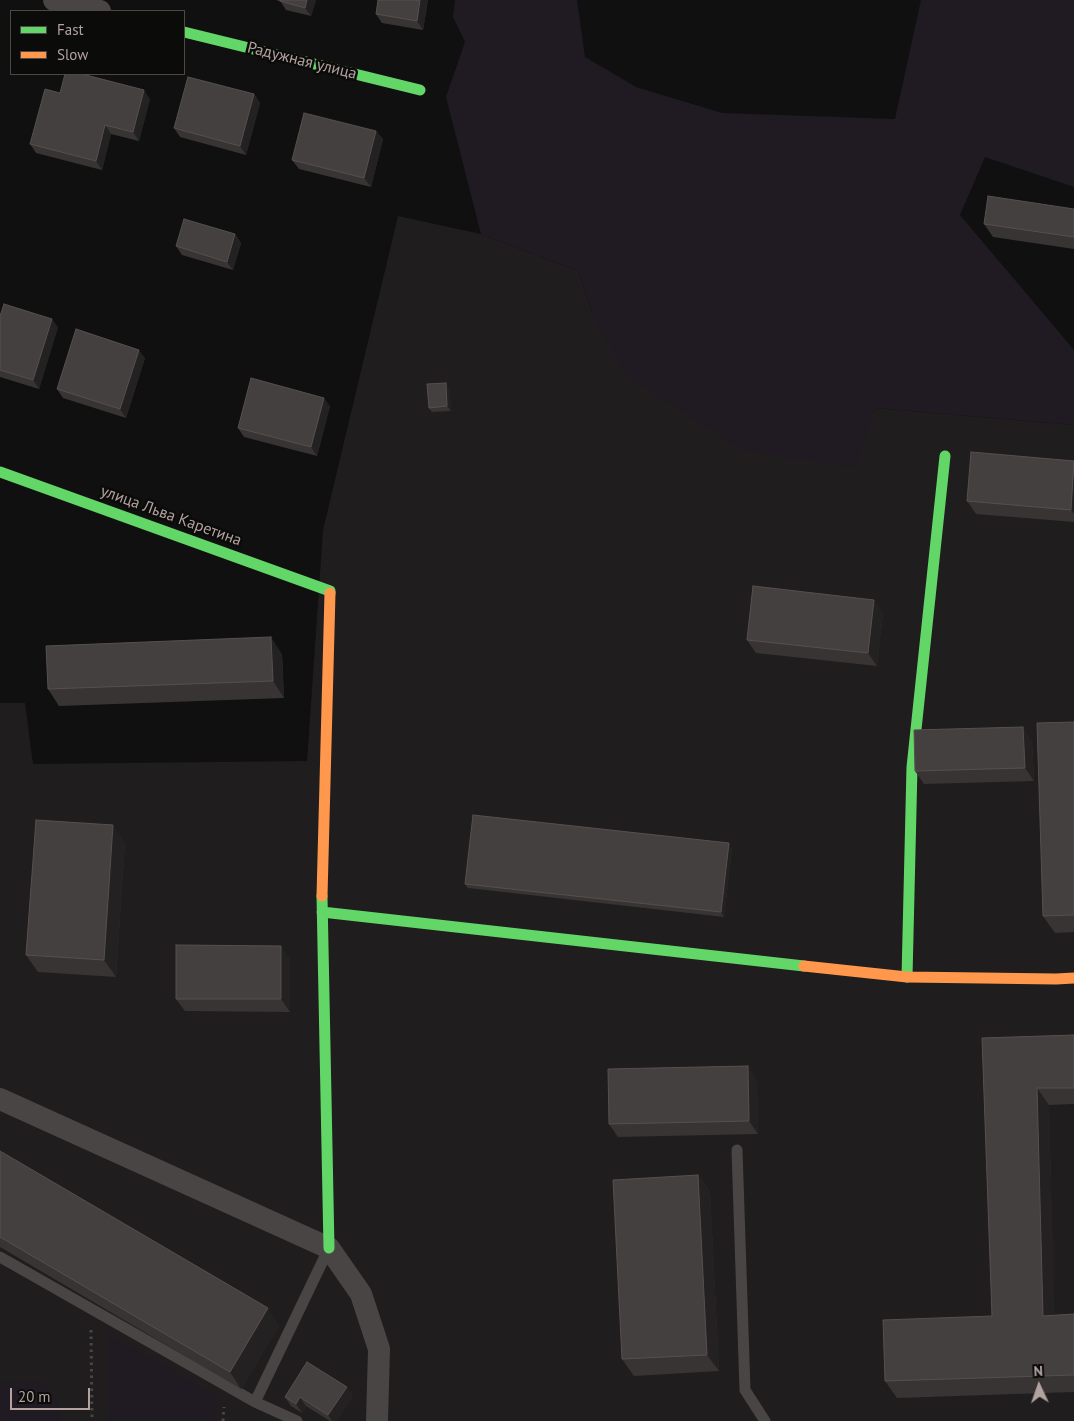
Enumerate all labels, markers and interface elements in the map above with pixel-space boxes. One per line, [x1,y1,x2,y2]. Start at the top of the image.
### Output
legend [10,10,185,75]
text: Fast [57,20,84,39]
street label: Радужная улица [245,38,359,84]
text: Slow [57,45,88,64]
street label: улица Льва Каретина [98,482,244,550]
north arrow [1014,1361,1064,1411]
text: N [1033,1362,1043,1380]
scale bar [12,1378,92,1410]
text: 20 m [18,1387,51,1406]

